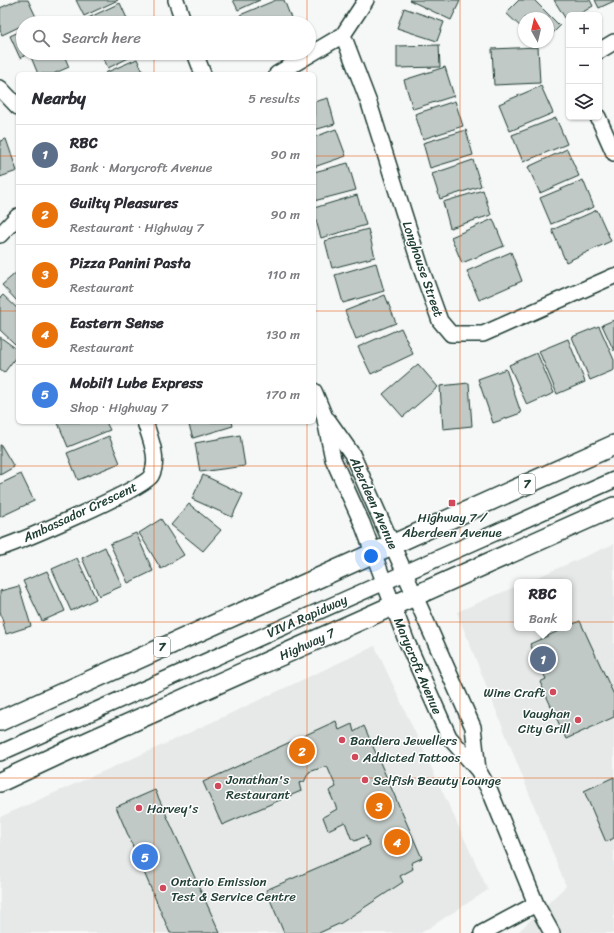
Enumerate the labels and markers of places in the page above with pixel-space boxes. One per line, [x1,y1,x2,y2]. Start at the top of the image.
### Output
marker: Highway 7 / Aberdeen Avenue [447,498,457,508]
place label: Highway 7 / Aberdeen Avenue [401,506,502,544]
pin: 1 [530,644,556,674]
place label: Wine Craft [483,681,545,704]
marker: Wine Craft [548,687,558,697]
place label: Vaughan City Grill [518,702,570,740]
marker: Vaughan City Grill [573,715,583,725]
place label: Bandiera Jewellers [350,729,457,752]
marker: Bandiera Jewellers [337,735,347,745]
pin: 2 [289,736,315,766]
place label: Addicted Tattoos [362,746,461,769]
marker: Addicted Tattoos [350,752,360,762]
place label: Jonathan's Restaurant [225,768,291,806]
place label: Selfish Beauty Lounge [373,769,501,792]
marker: Selfish Beauty Lounge [360,775,370,785]
marker: Jonathan's Restaurant [213,781,223,791]
pin: 3 [366,791,392,821]
place label: Harvey's [147,797,199,820]
marker: Harvey's [134,803,144,813]
pin: 4 [384,827,410,857]
pin: 5 [132,842,158,872]
place label: Ontario Emission Test & Service Centre [171,870,296,908]
marker: Ontario Emission Test & Service Centre [158,883,168,893]

